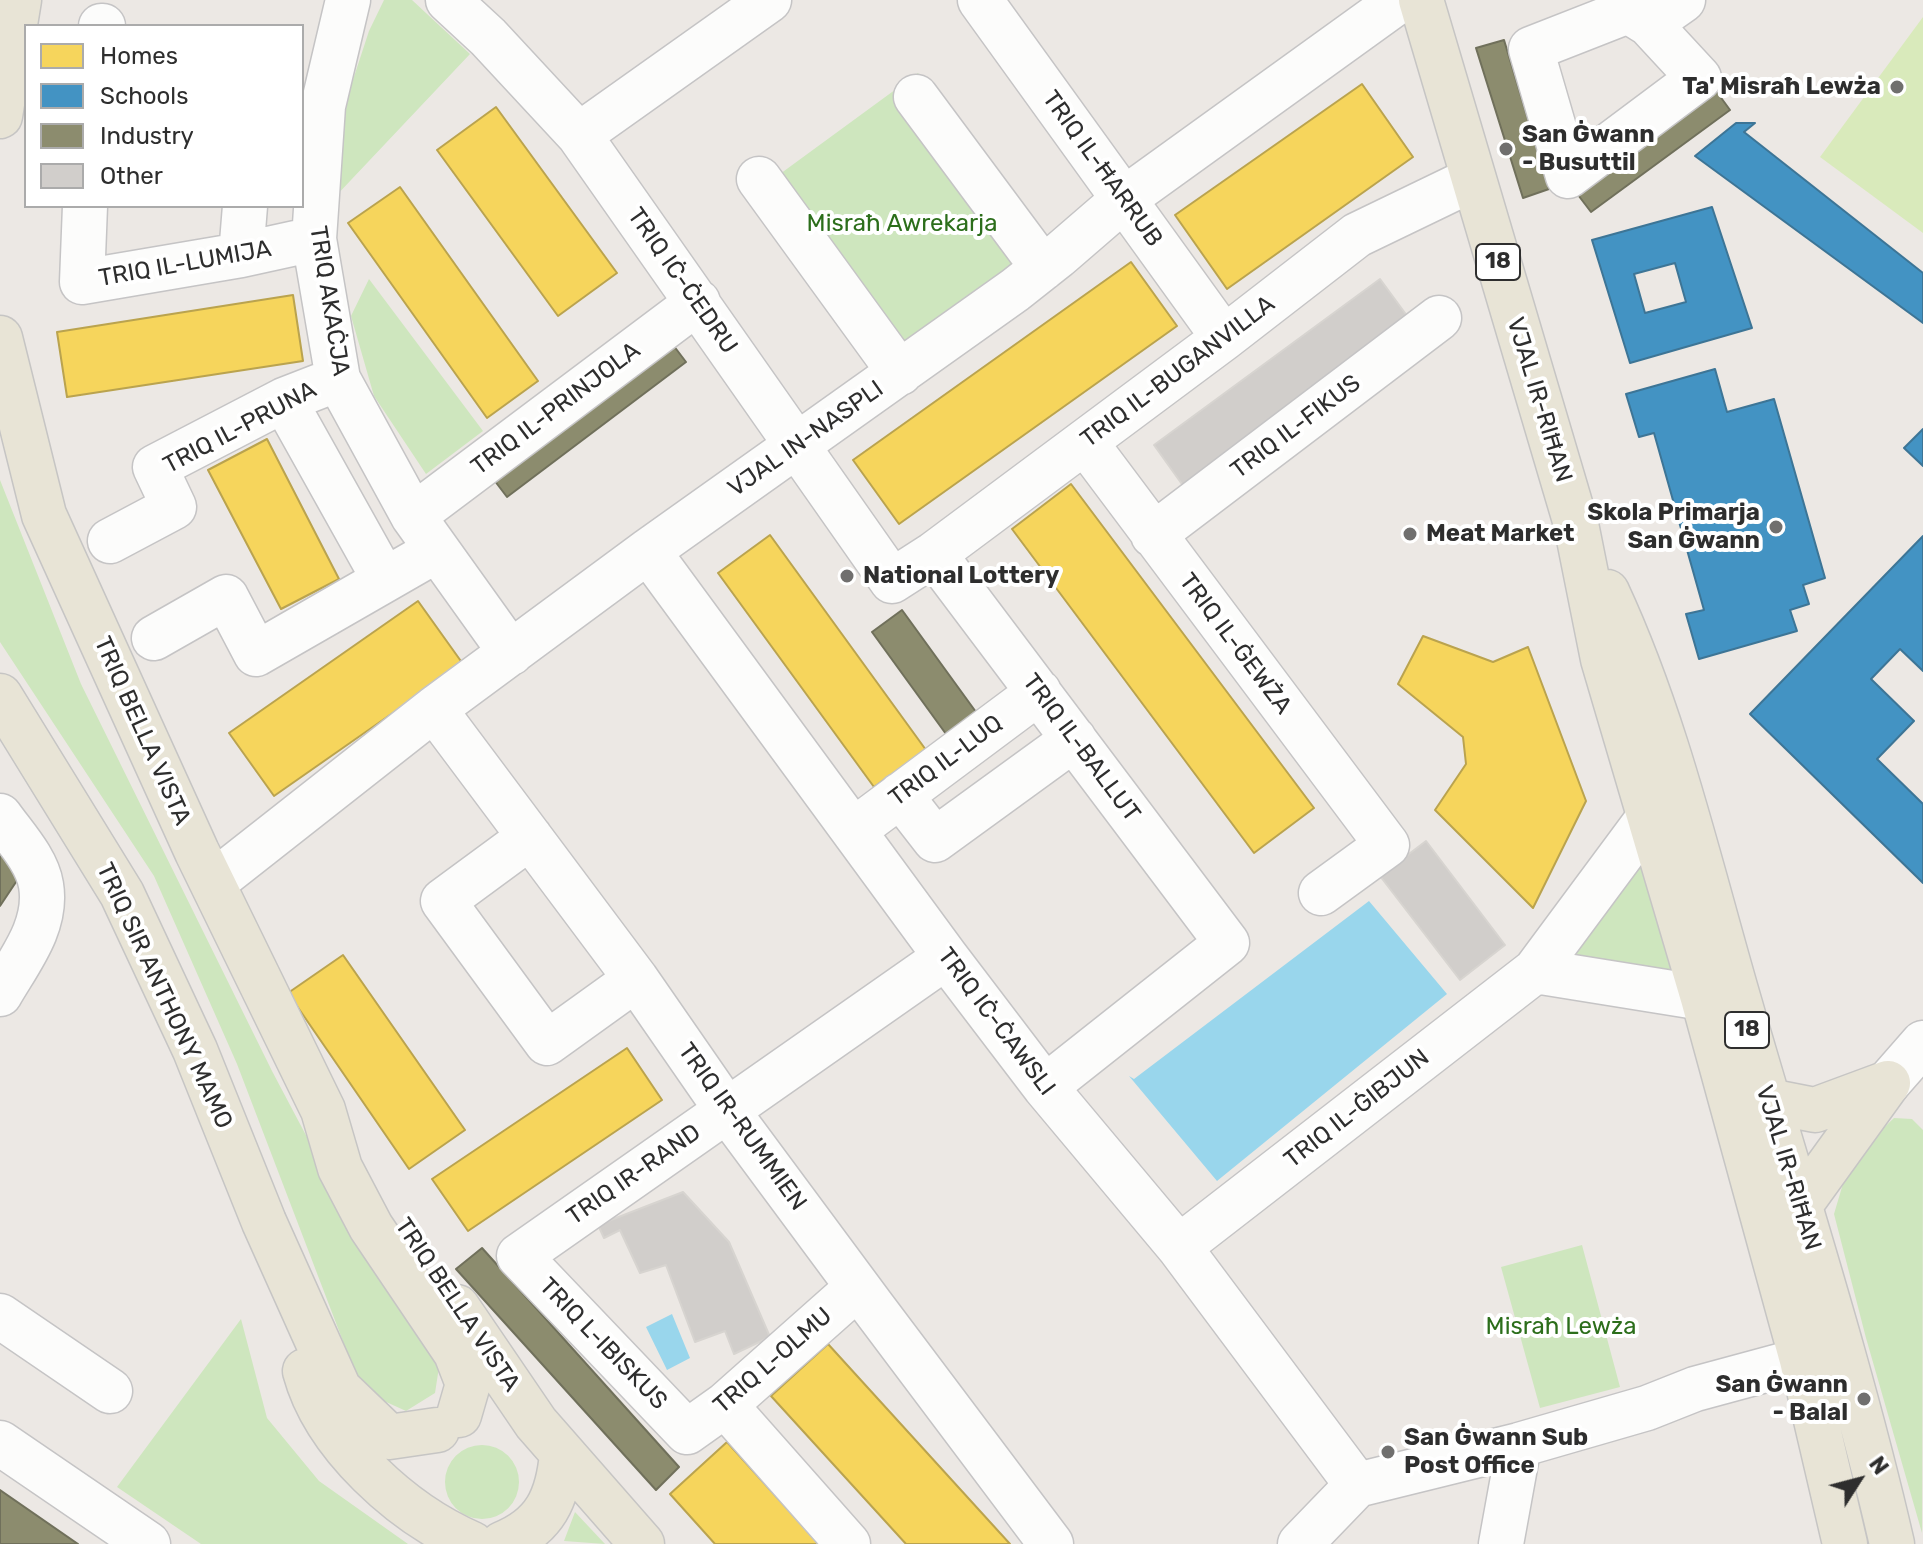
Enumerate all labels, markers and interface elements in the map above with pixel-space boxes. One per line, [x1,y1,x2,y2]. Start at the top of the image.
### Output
legend [24,24,304,208]
text: Homes [100,42,178,70]
place label: Ta' Misraħ Lewża [1682,73,1881,101]
marker: Ta' Misraħ Lewża [1888,78,1906,96]
text: Schools [100,82,188,110]
street label: TRIQ IL-ĦARRUB [1036,85,1168,253]
place label: San Ġwann - Busuttil [1522,121,1655,177]
text: Industry [100,122,194,150]
marker: San Ġwann - Busuttil [1497,140,1515,158]
text: Other [100,162,163,190]
street label: TRIQ IĊ-ĊEDRU [621,202,743,360]
park label: Misraħ Awrekarja [807,210,997,238]
street label: TRIQ AKAĊJA [303,224,355,378]
street label: TRIQ IL-LUMIJA [96,235,274,293]
road number: 18 [1476,244,1520,280]
street label: TRIQ IL-BUGANVILLA [1075,290,1281,454]
street label: VJAL IR-RIĦAN [1500,314,1578,486]
street label: TRIQ IL-PRINJOLA [466,336,646,482]
street label: TRIQ IL-FIKUS [1225,369,1367,485]
street label: VJAL IN-NASPLI [723,375,889,503]
street label: TRIQ IL-PRUNA [159,376,321,480]
place label: Skola Primarja San Ġwann [1587,499,1760,555]
marker: Skola Primarja San Ġwann [1767,518,1785,536]
place label: Meat Market [1426,520,1574,548]
marker: Meat Market [1401,525,1419,543]
place label: National Lottery [863,562,1059,590]
marker: National Lottery [838,567,856,585]
street label: TRIQ IL-ĠEWŻA [1173,568,1297,720]
street label: TRIQ BELLA VISTA [88,632,196,830]
street label: TRIQ IL-BALLUT [1016,668,1146,828]
street label: TRIQ IL-LUQ [884,709,1008,813]
street label: TRIQ SIR ANTHONY MAMO [90,859,238,1133]
street label: TRIQ IĊ-ĊAWSLI [931,942,1061,1102]
road number: 18 [1725,1012,1769,1048]
street label: TRIQ IR-RUMMIEN [672,1038,812,1216]
street label: TRIQ IL-ĠIBJUN [1279,1043,1435,1175]
street label: VJAL IR-RIĦAN [1749,1082,1827,1254]
street label: TRIQ IR-RAND [562,1118,706,1232]
street label: TRIQ BELLA VISTA [388,1213,526,1397]
street label: TRIQ L-IBISKUS [533,1272,673,1416]
street label: TRIQ L-OLMU [708,1302,838,1420]
park label: Misraħ Lewża [1486,1313,1636,1341]
place label: San Ġwann - Balal [1715,1371,1848,1427]
marker: San Ġwann - Balal [1855,1390,1873,1408]
place label: San Ġwann Sub Post Office [1404,1424,1588,1480]
north arrow [1819,1440,1899,1520]
marker: San Ġwann Sub Post Office [1379,1443,1397,1461]
text: N [1863,1451,1894,1480]

